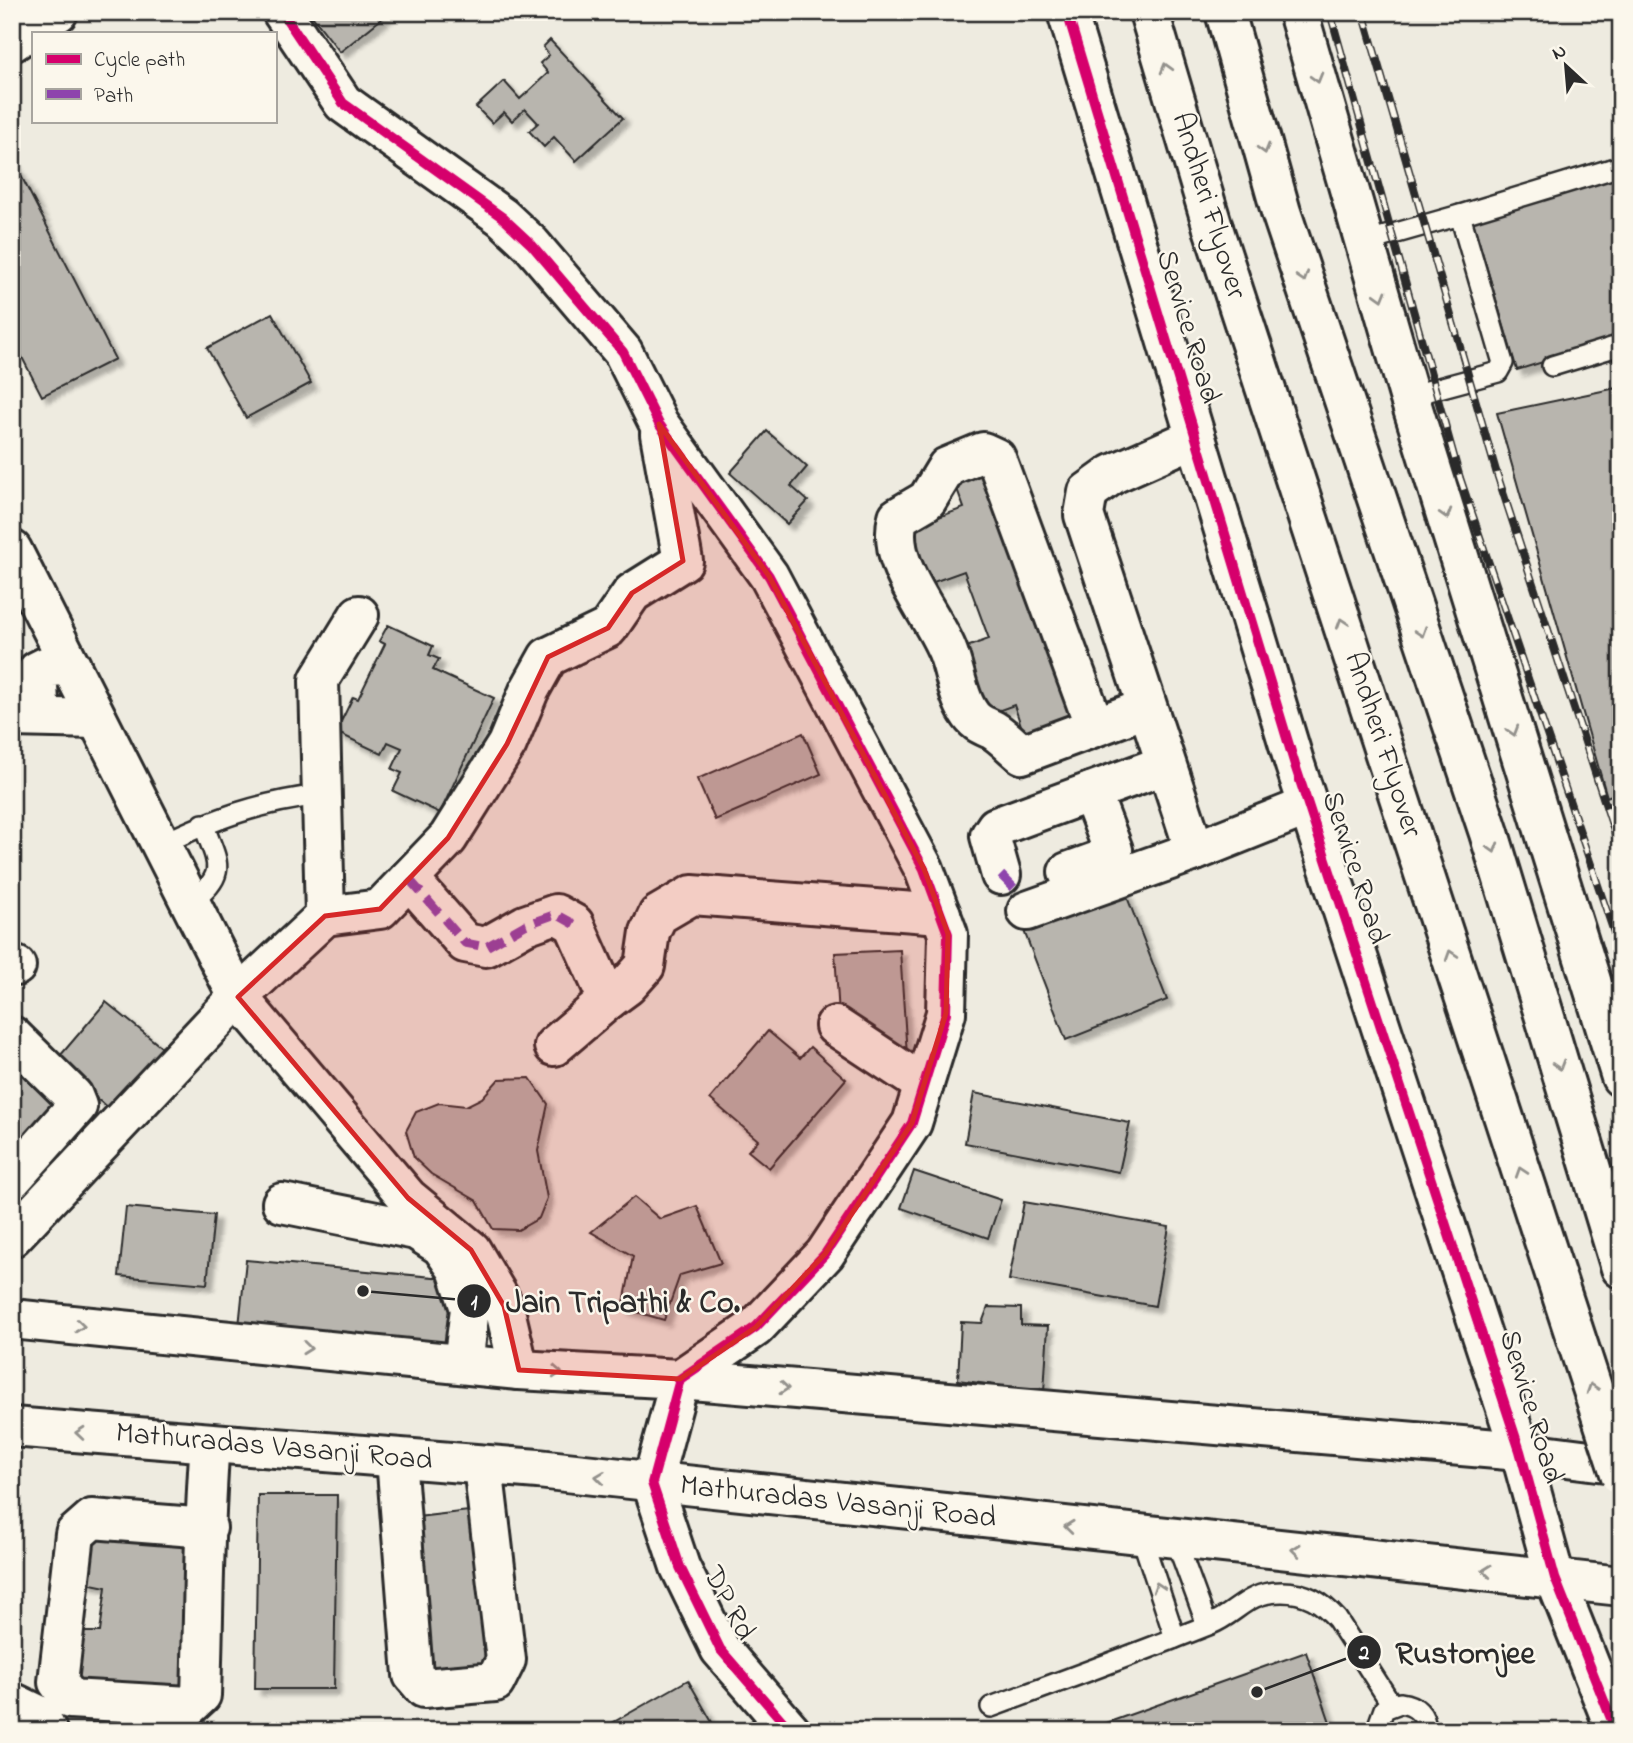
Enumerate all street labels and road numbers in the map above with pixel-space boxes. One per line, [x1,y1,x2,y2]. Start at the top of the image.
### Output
street label: Andheri Flyover [1159,107,1257,305]
street label: Service Road [1143,245,1231,409]
street label: Andheri Flyover [1331,646,1433,844]
street label: Service Road [1309,786,1399,950]
street label: Service Road [1486,1325,1574,1489]
street label: Mathuradas Vasanji Road [114,1412,434,1484]
street label: Mathuradas Vasanji Road [678,1465,998,1542]
street label: DP Rd [690,1558,766,1649]

